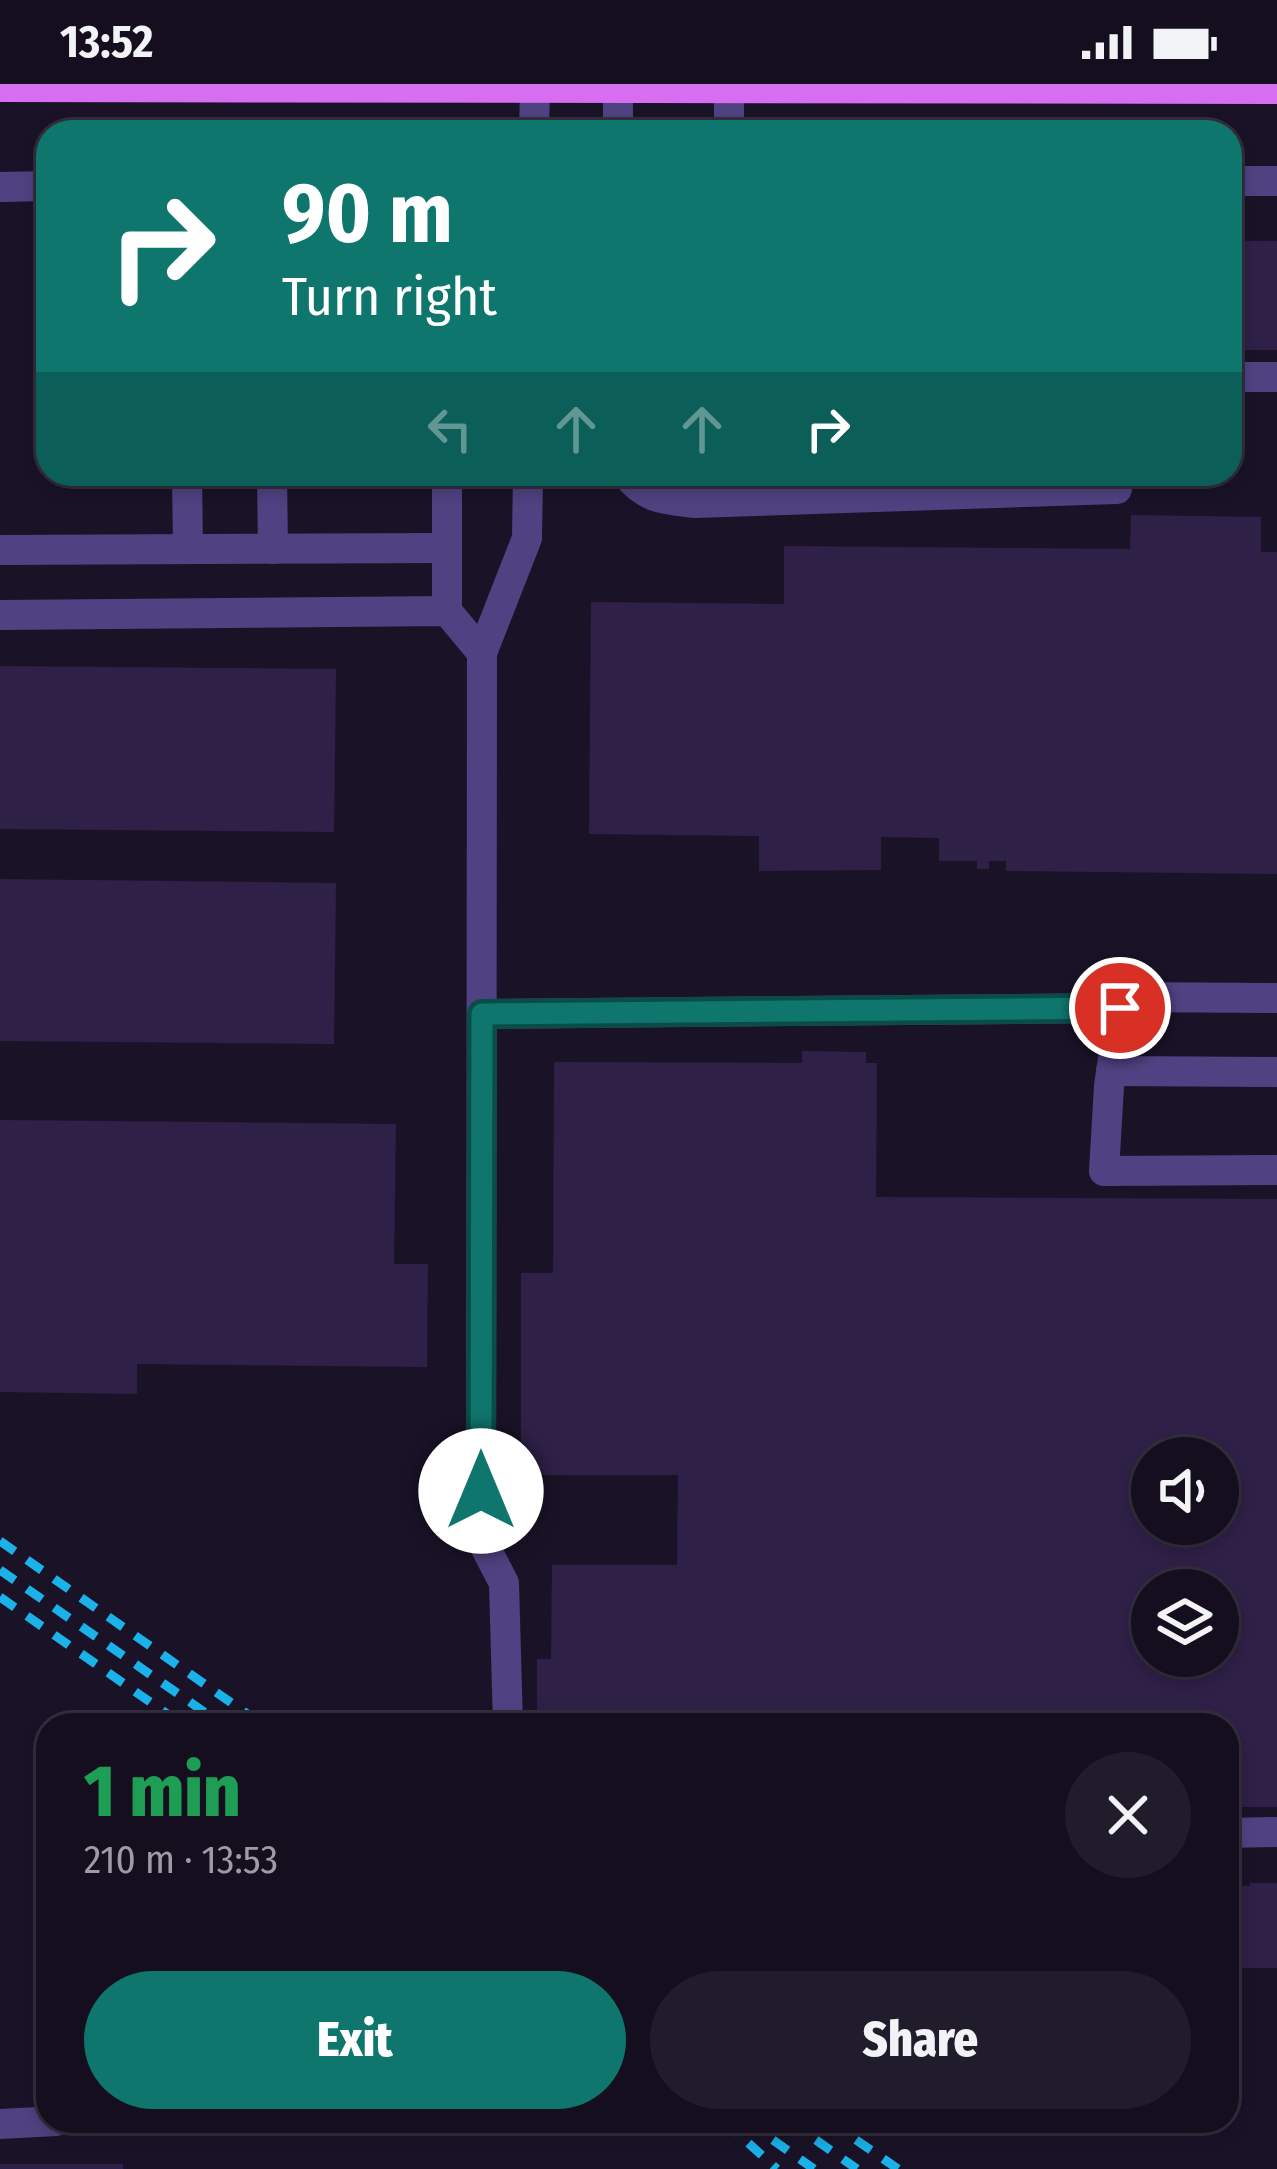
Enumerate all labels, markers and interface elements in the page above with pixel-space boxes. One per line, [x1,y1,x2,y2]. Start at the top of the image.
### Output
text: 13:52 [60,15,153,69]
text: 90 m [282,163,453,264]
icon: right [84,168,240,324]
text: Turn right [282,265,497,329]
icon: left [417,396,483,462]
icon: ahead [543,396,609,462]
icon: ahead [669,396,735,462]
icon: right [795,396,861,462]
pin [1069,957,1171,1059]
icon: arrive [1087,975,1153,1041]
position arrow [418,1428,544,1554]
map controls [1131,1437,1239,1677]
button: sound [1131,1437,1239,1545]
button: layers [1131,1569,1239,1677]
text: 1 min [84,1749,241,1835]
button: close [1065,1752,1191,1878]
text: 210 m · 13:53 [84,1837,278,1883]
button: Exit [84,1971,626,2109]
button: Share [650,1971,1191,2109]

